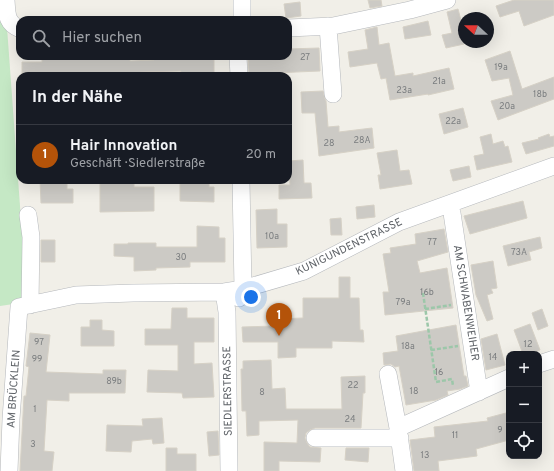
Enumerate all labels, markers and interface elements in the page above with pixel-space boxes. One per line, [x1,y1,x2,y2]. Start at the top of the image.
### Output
north arrow [458,12,494,48]
search box [16,16,292,60]
icon: search [30,27,52,49]
text: Hier suchen [62,29,142,48]
house number: 27 [300,52,310,63]
house number: 19a [494,62,508,73]
house number: 21a [432,76,446,87]
house number: 23a [396,85,412,96]
text: In der Nähe [32,87,123,109]
house number: 18b [533,89,547,100]
house number: 20a [499,101,515,112]
house number: 22a [445,116,461,127]
house number: 28A [353,135,371,146]
text: Hair Innovation [70,137,177,156]
house number: 28 [323,138,335,149]
text: 1 [42,147,48,163]
text: 20 m [246,147,276,163]
text: Geschäft · Siedlerstraße [70,156,205,172]
street label: KUNIGUNDENSTRASSE [293,215,405,279]
house number: 10a [265,231,279,242]
house number: 77 [427,237,437,248]
street label: AM SCHWABENWEIHER [450,244,482,362]
house number: 73A [511,247,527,258]
house number: 30 [175,252,187,263]
your location [241,287,261,307]
house number: 16b [420,287,434,298]
house number: 79a [396,297,411,308]
pin: 1 [266,303,292,336]
house number: 97 [34,337,44,348]
house number: 12 [524,339,532,350]
house number: 18a [401,341,415,352]
street label: SIEDLERSTRASSE [220,346,236,436]
street label: AM BRÜCKLEIN [3,349,24,429]
map controls [506,351,542,459]
button: + [506,351,542,387]
house number: 14 [489,352,498,363]
house number: 99 [32,354,42,365]
house number: 16 [435,367,443,378]
house number: 89b [106,376,122,387]
house number: 22 [347,380,359,391]
house number: 18 [410,386,418,397]
house number: 8 [259,387,265,398]
button: − [506,387,542,423]
house number: 1 [33,404,37,415]
house number: 24 [344,414,356,425]
button: locate [506,423,542,459]
house number: 9 [497,425,503,436]
house number: 11 [452,430,458,441]
house number: 3 [30,439,36,450]
house number: 13 [421,450,429,461]

